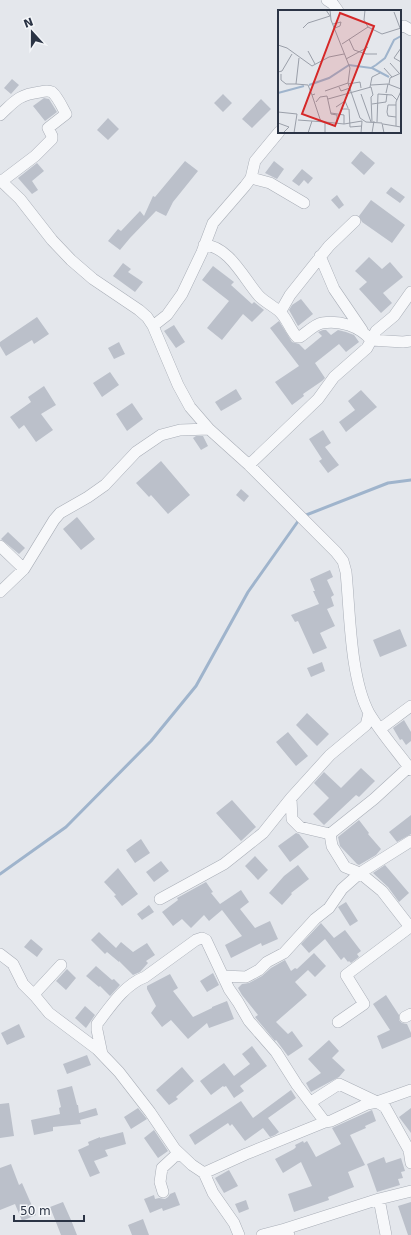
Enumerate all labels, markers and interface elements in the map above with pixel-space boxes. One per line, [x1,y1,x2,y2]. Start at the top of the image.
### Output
inset map [278,10,401,133]
north arrow [12,12,52,52]
text: N [22,15,35,31]
scale bar [14,1197,84,1223]
text: 50 m [20,1204,51,1218]

